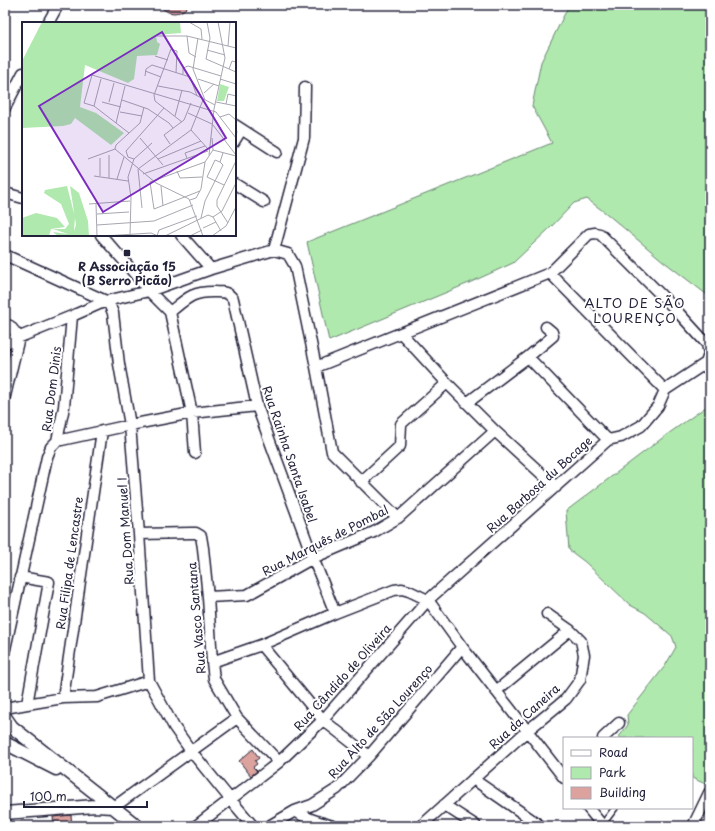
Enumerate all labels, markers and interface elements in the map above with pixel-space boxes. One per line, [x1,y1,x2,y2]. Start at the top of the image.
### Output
inset map [22,22,236,236]
marker: R Associação 15 (B Serro Picão) [122,248,132,258]
place label: R Associação 15 (B Serro Picão) [78,257,176,289]
district label: ALTO DE SÃO LOURENÇO [585,293,685,327]
street label: Rua Dom Dinis [37,345,65,433]
street label: Rua Rainha Santa Isabel [258,383,322,525]
street label: Rua Barbosa du Bocage [482,432,596,536]
street label: Rua Dom Manuel I [112,476,138,586]
street label: Rua Filipa de Lencastre [51,496,87,630]
street label: Rua Marquês de Pombal [259,500,391,580]
street label: Rua Vasco Santana [182,561,210,675]
street label: Rua Cândido de Oliveira [289,619,395,734]
street label: Rua Alto de São Lourenço [324,660,437,782]
street label: Rua da Caneira [485,679,564,753]
legend [563,737,693,809]
text: Road [599,743,628,761]
text: Park [599,763,626,781]
scale bar [24,783,147,809]
text: Building [599,783,646,801]
text: 100 m [30,787,67,805]

